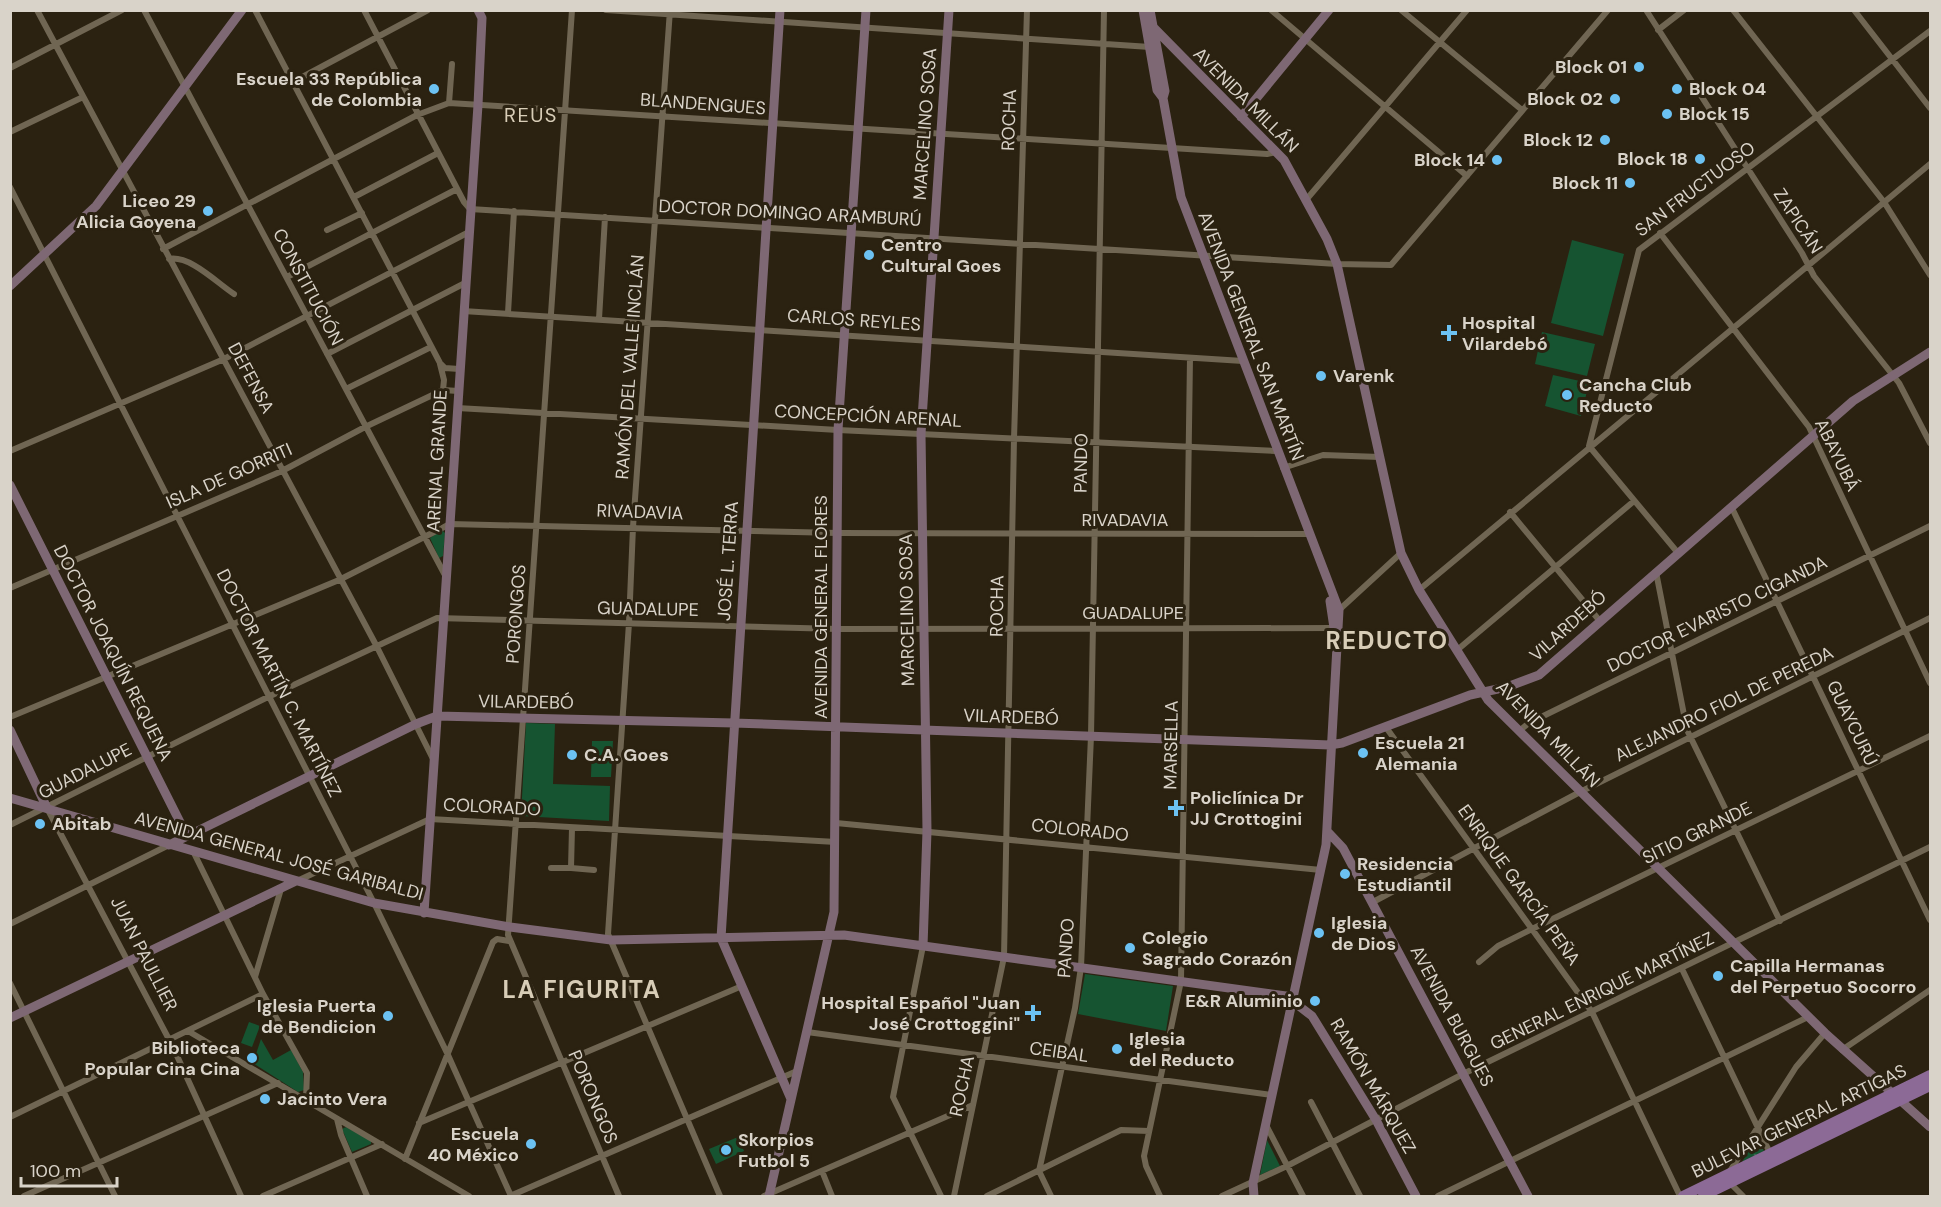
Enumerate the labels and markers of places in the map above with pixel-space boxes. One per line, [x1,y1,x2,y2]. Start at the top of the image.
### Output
place label: Block 01 [1555,55,1627,79]
marker: Block 01 [1632,60,1646,74]
place label: Escuela 33 República de Colombia [236,67,422,112]
place label: Block 04 [1689,77,1767,101]
marker: Escuela 33 República de Colombia [427,82,441,96]
marker: Block 04 [1670,82,1684,96]
place label: Block 02 [1527,87,1603,111]
marker: Block 02 [1608,92,1622,106]
place label: Block 15 [1679,102,1750,126]
marker: Block 15 [1660,107,1674,121]
place label: Block 12 [1523,128,1593,152]
marker: Block 12 [1598,133,1612,147]
place label: Block 18 [1617,147,1688,171]
place label: Block 14 [1414,148,1485,172]
marker: Block 18 [1693,152,1707,166]
marker: Block 14 [1490,153,1504,167]
place label: Block 11 [1552,171,1618,195]
marker: Block 11 [1623,176,1637,190]
place label: Liceo 29 Alicia Goyena [76,189,196,234]
marker: Liceo 29 Alicia Goyena [201,204,215,218]
place label: Centro Cultural Goes [881,233,1001,278]
marker: Centro Cultural Goes [862,248,876,262]
place label: Hospital Vilardebó [1462,311,1548,356]
marker: Hospital Vilardebó [1440,324,1458,342]
place label: Varenk [1333,364,1395,388]
marker: Varenk [1314,369,1328,383]
place label: Cancha Club Reducto [1579,373,1692,418]
marker: Cancha Club Reducto [1560,388,1574,402]
place label: Escuela 21 Alemania [1375,731,1464,776]
place label: C.A. Goes [584,743,669,767]
marker: Escuela 21 Alemania [1356,746,1370,760]
marker: C.A. Goes [565,748,579,762]
place label: Policlínica Dr JJ Crottogini [1190,786,1304,831]
marker: Policlínica Dr JJ Crottogini [1167,799,1185,817]
place label: Abitab [52,812,112,836]
marker: Abitab [33,817,47,831]
place label: Residencia Estudiantil [1357,852,1453,897]
marker: Residencia Estudiantil [1338,867,1352,881]
place label: Iglesia de Dios [1331,911,1396,956]
place label: Colegio Sagrado Corazón [1142,926,1292,971]
marker: Iglesia de Dios [1312,926,1326,940]
marker: Colegio Sagrado Corazón [1123,941,1137,955]
place label: Capilla Hermanas del Perpetuo Socorro [1730,954,1916,999]
marker: Capilla Hermanas del Perpetuo Socorro [1711,969,1725,983]
place label: E&R Aluminio [1185,989,1303,1013]
place label: Hospital Español "Juan José Crottoggini" [821,991,1020,1036]
place label: Iglesia Puerta de Bendicion [257,994,376,1039]
marker: E&R Aluminio [1308,994,1322,1008]
marker: Hospital Español "Juan José Crottoggini" [1024,1004,1042,1022]
marker: Iglesia Puerta de Bendicion [381,1009,395,1023]
place label: Iglesia del Reducto [1129,1027,1235,1072]
place label: Biblioteca Popular Cina Cina [85,1036,240,1081]
marker: Iglesia del Reducto [1110,1042,1124,1056]
marker: Biblioteca Popular Cina Cina [245,1051,259,1065]
place label: Jacinto Vera [277,1087,387,1111]
marker: Jacinto Vera [258,1092,272,1106]
place label: Escuela 40 México [427,1122,519,1167]
place label: Skorpios Futbol 5 [738,1128,814,1173]
marker: Escuela 40 México [524,1137,538,1151]
marker: Skorpios Futbol 5 [719,1143,733,1157]

